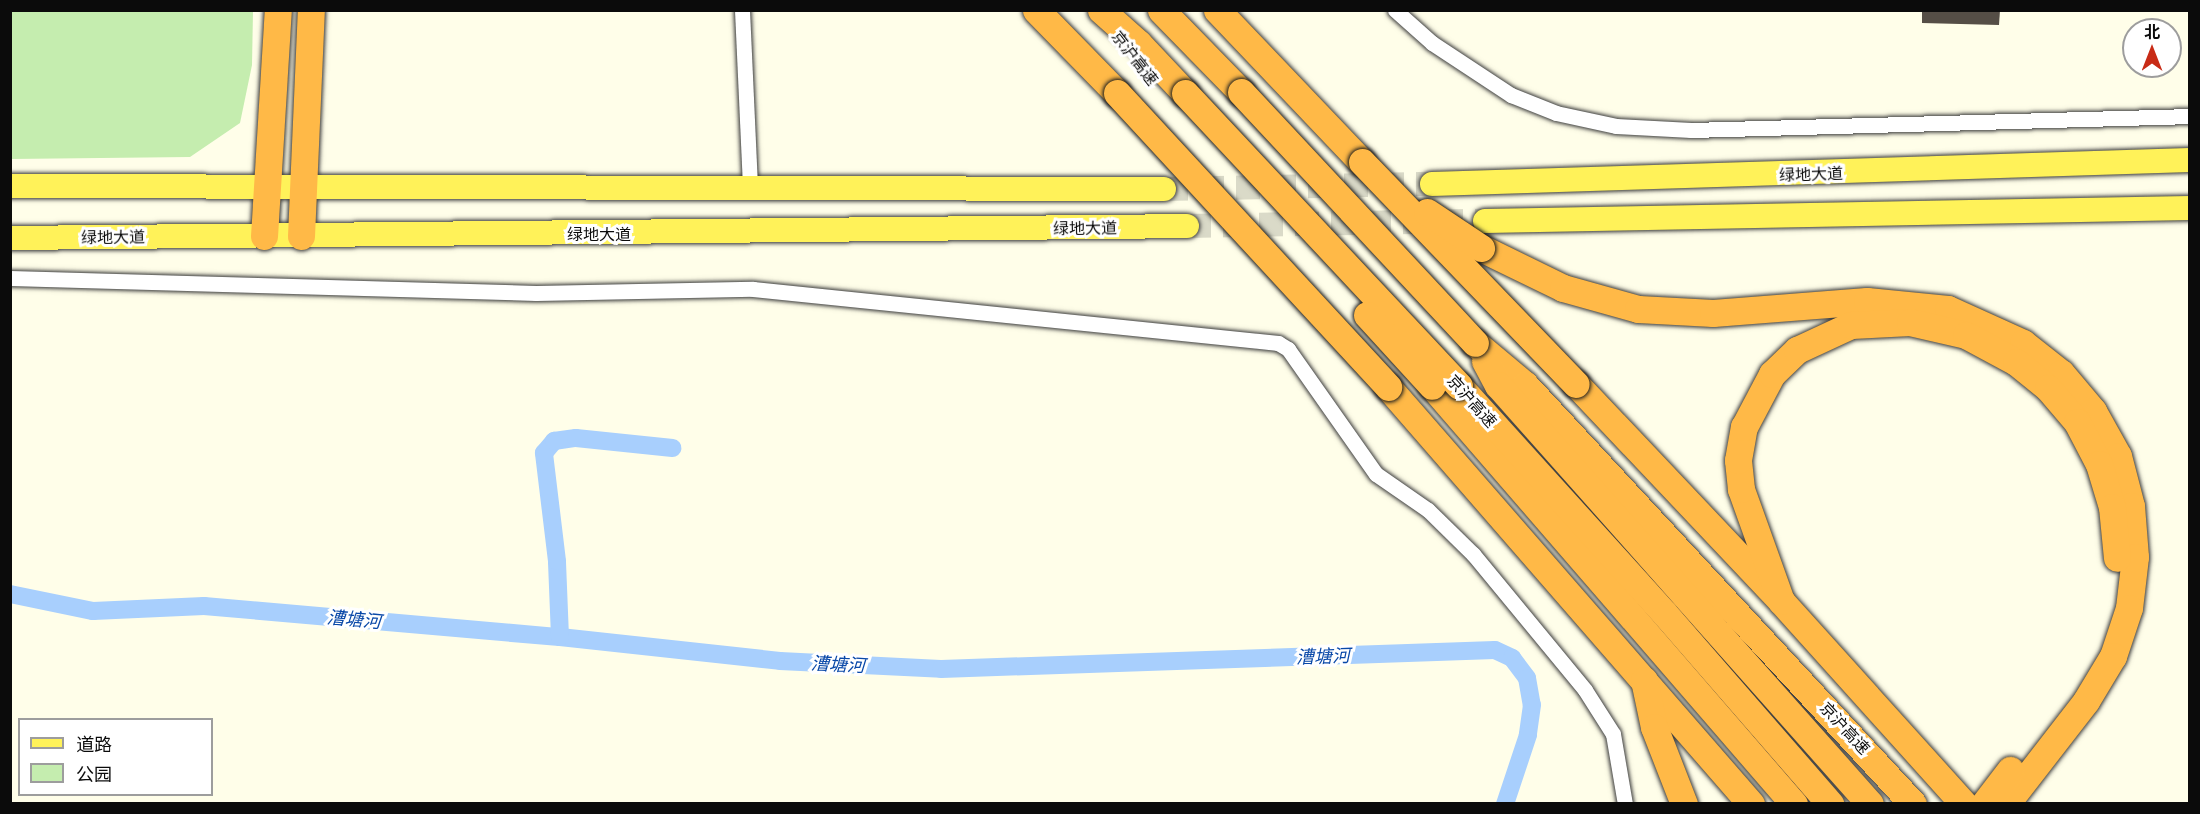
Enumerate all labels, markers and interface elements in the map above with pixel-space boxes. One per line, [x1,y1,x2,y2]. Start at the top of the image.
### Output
north arrow [2122,18,2182,78]
text: 北 [2144,21,2160,43]
street label: 京沪高速 [1108,27,1162,89]
street label: 绿地大道 [1779,163,1843,185]
street label: 绿地大道 [1053,218,1117,238]
street label: 绿地大道 [567,224,631,244]
street label: 绿地大道 [81,227,145,247]
street label: 京沪高速 [1443,371,1501,431]
water label: 漕塘河 [326,606,382,632]
water label: 漕塘河 [1296,644,1350,668]
water label: 漕塘河 [810,652,866,676]
street label: 京沪高速 [1816,698,1874,758]
legend [18,718,213,796]
text: 道路 [76,732,112,756]
text: 公园 [76,762,112,786]

